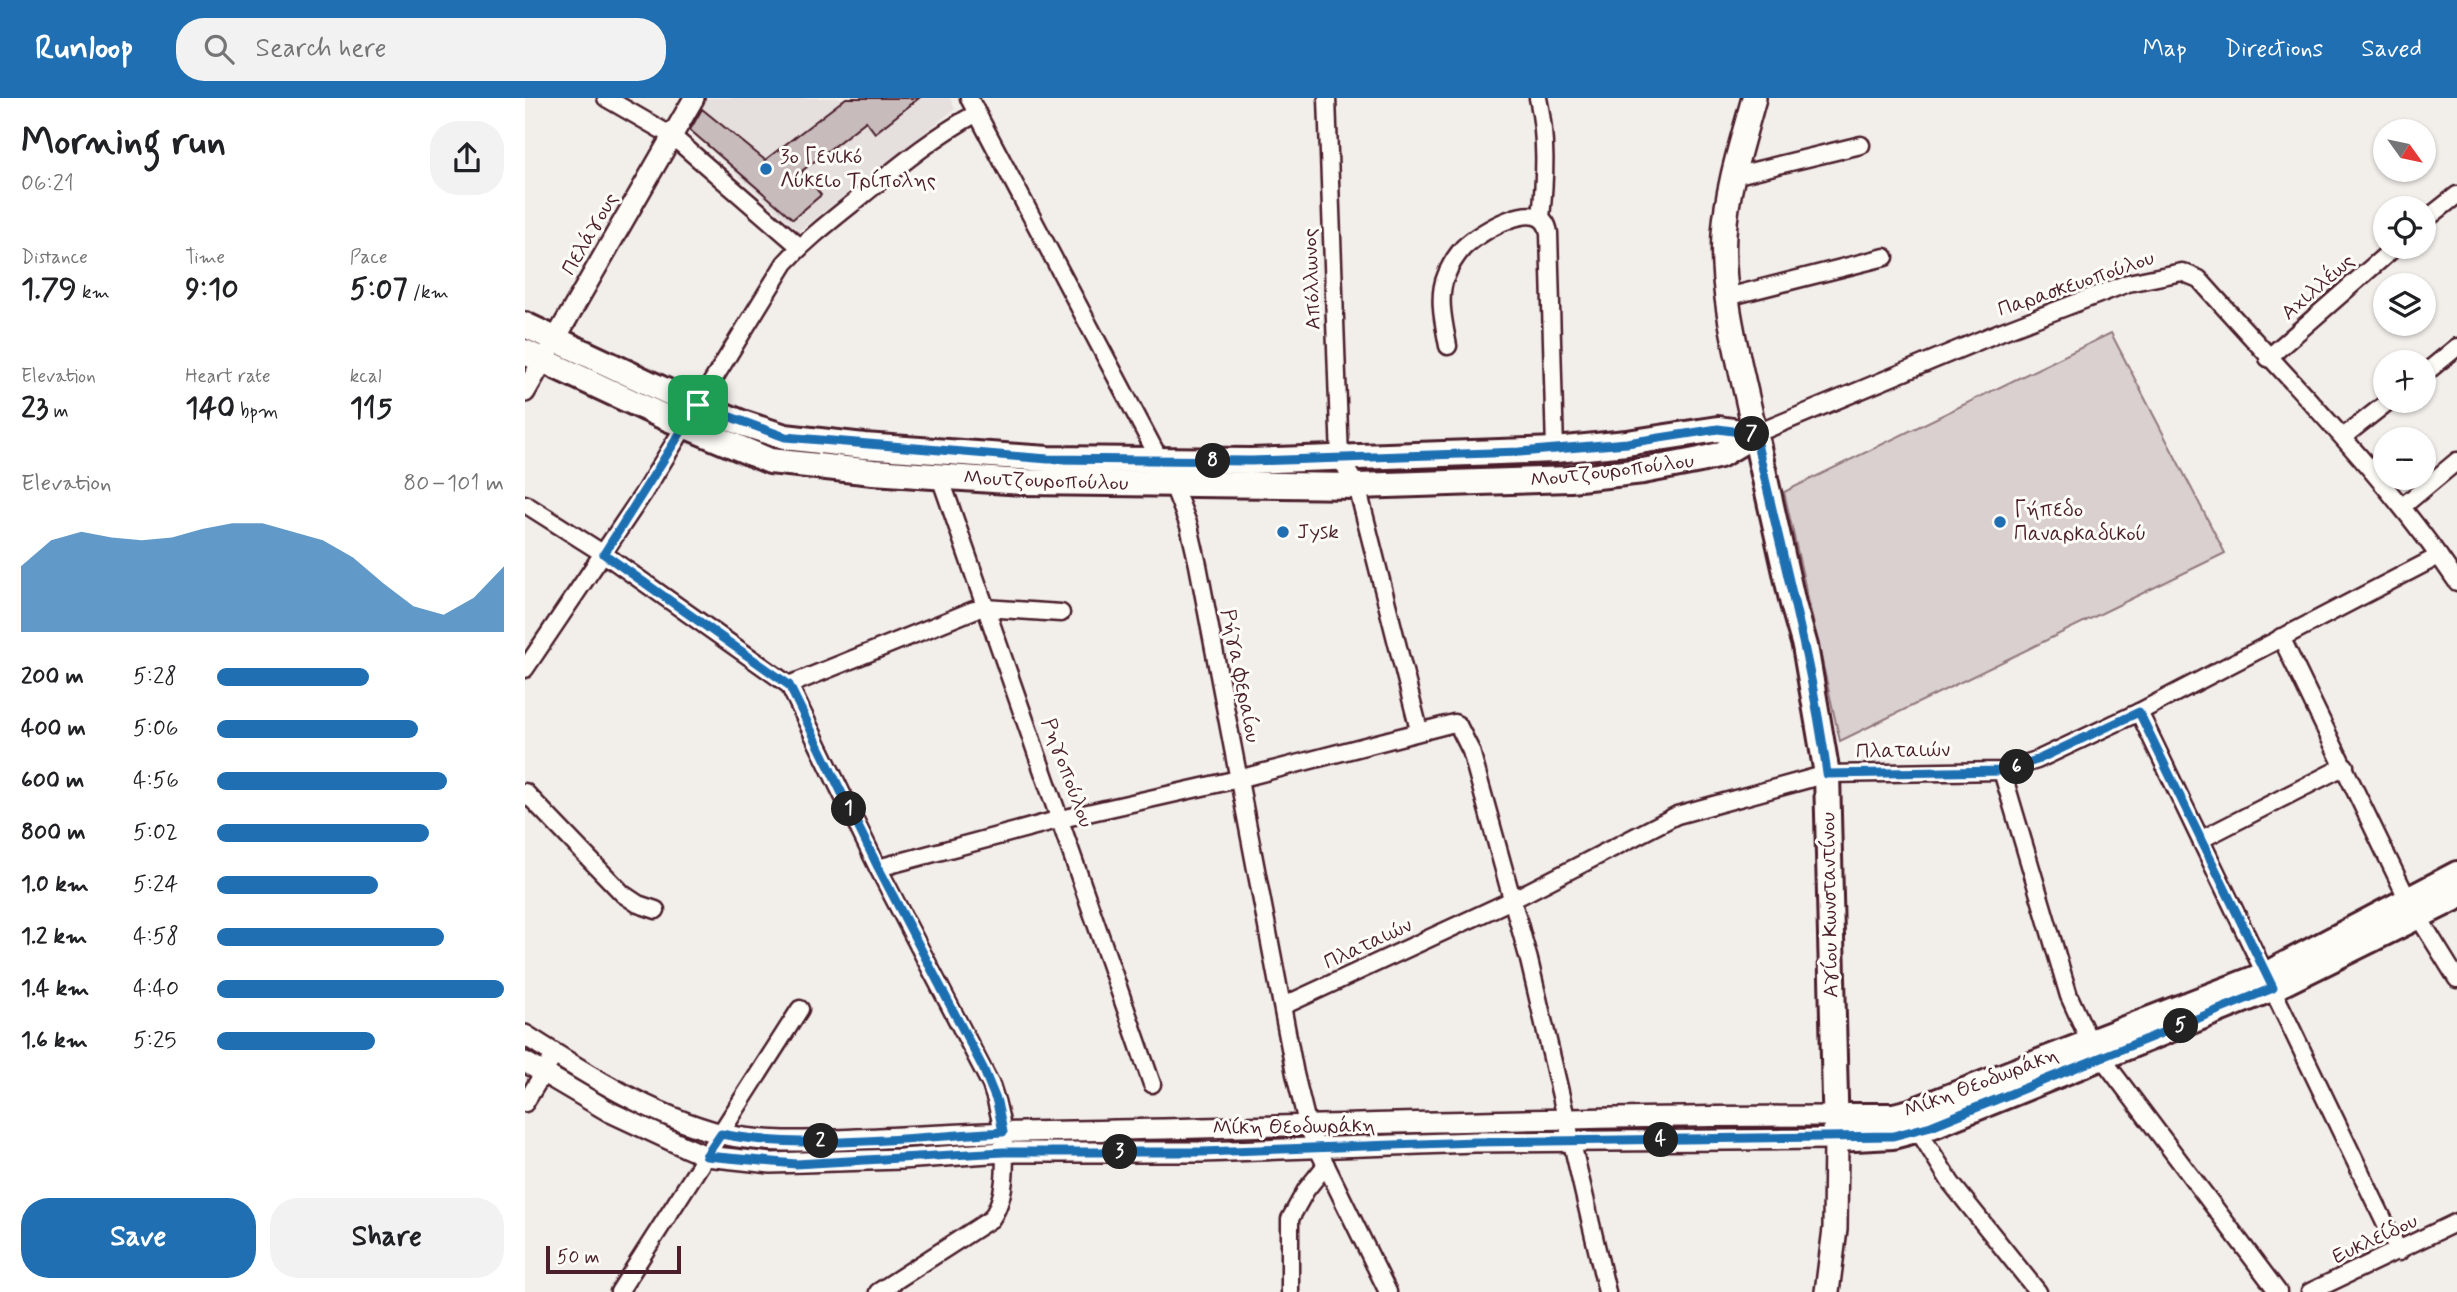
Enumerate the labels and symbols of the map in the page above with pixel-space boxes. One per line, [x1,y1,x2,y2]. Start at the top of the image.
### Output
north arrow [2373,119,2436,182]
place label: 3ο Γενικό Λύκειο Τρίπολης [780,143,936,195]
marker: 3ο Γενικό Λύκειο Τρίπολης [758,161,774,177]
street label: Πελάγους [555,187,625,281]
street label: Απόλλωνος [1296,228,1328,330]
street label: Παρασκευοπούλου [1994,244,2158,324]
street label: Αχιλλέως [2275,247,2361,327]
pin [668,375,728,435]
pin: 7 [1735,416,1769,452]
pin: 8 [1195,444,1231,478]
street label: Μουτζουροπούλου [1528,447,1696,495]
street label: Μουτζουροπούλου [963,464,1129,498]
place label: Γήπεδο Παναρκαδικού [2014,496,2146,548]
marker: Γήπεδο Παναρκαδικού [1992,514,2008,530]
place label: Jysk [1297,518,1339,546]
marker: Jysk [1275,524,1291,540]
street label: Ρήγα Φεραίου [1213,607,1267,745]
street label: Ρηγοπούλου [1034,715,1100,831]
street label: Πλαταιών [1856,736,1950,766]
pin: 6 [1999,750,2035,784]
pin: 1 [831,792,867,826]
street label: Αγίου Κωνσταντίνου [1814,812,1846,998]
street label: Πλαταιών [1319,911,1417,977]
pin: 5 [2163,1009,2199,1044]
street label: Μίκη Θεοδωράκη [1900,1041,2062,1125]
street label: Μίκη Θεοδωράκη [1212,1112,1376,1142]
pin: 4 [1643,1122,1679,1158]
pin: 2 [803,1124,839,1158]
pin: 3 [1103,1134,1137,1170]
street label: Ευκλείδου [2328,1207,2422,1271]
scale bar [546,1243,681,1275]

